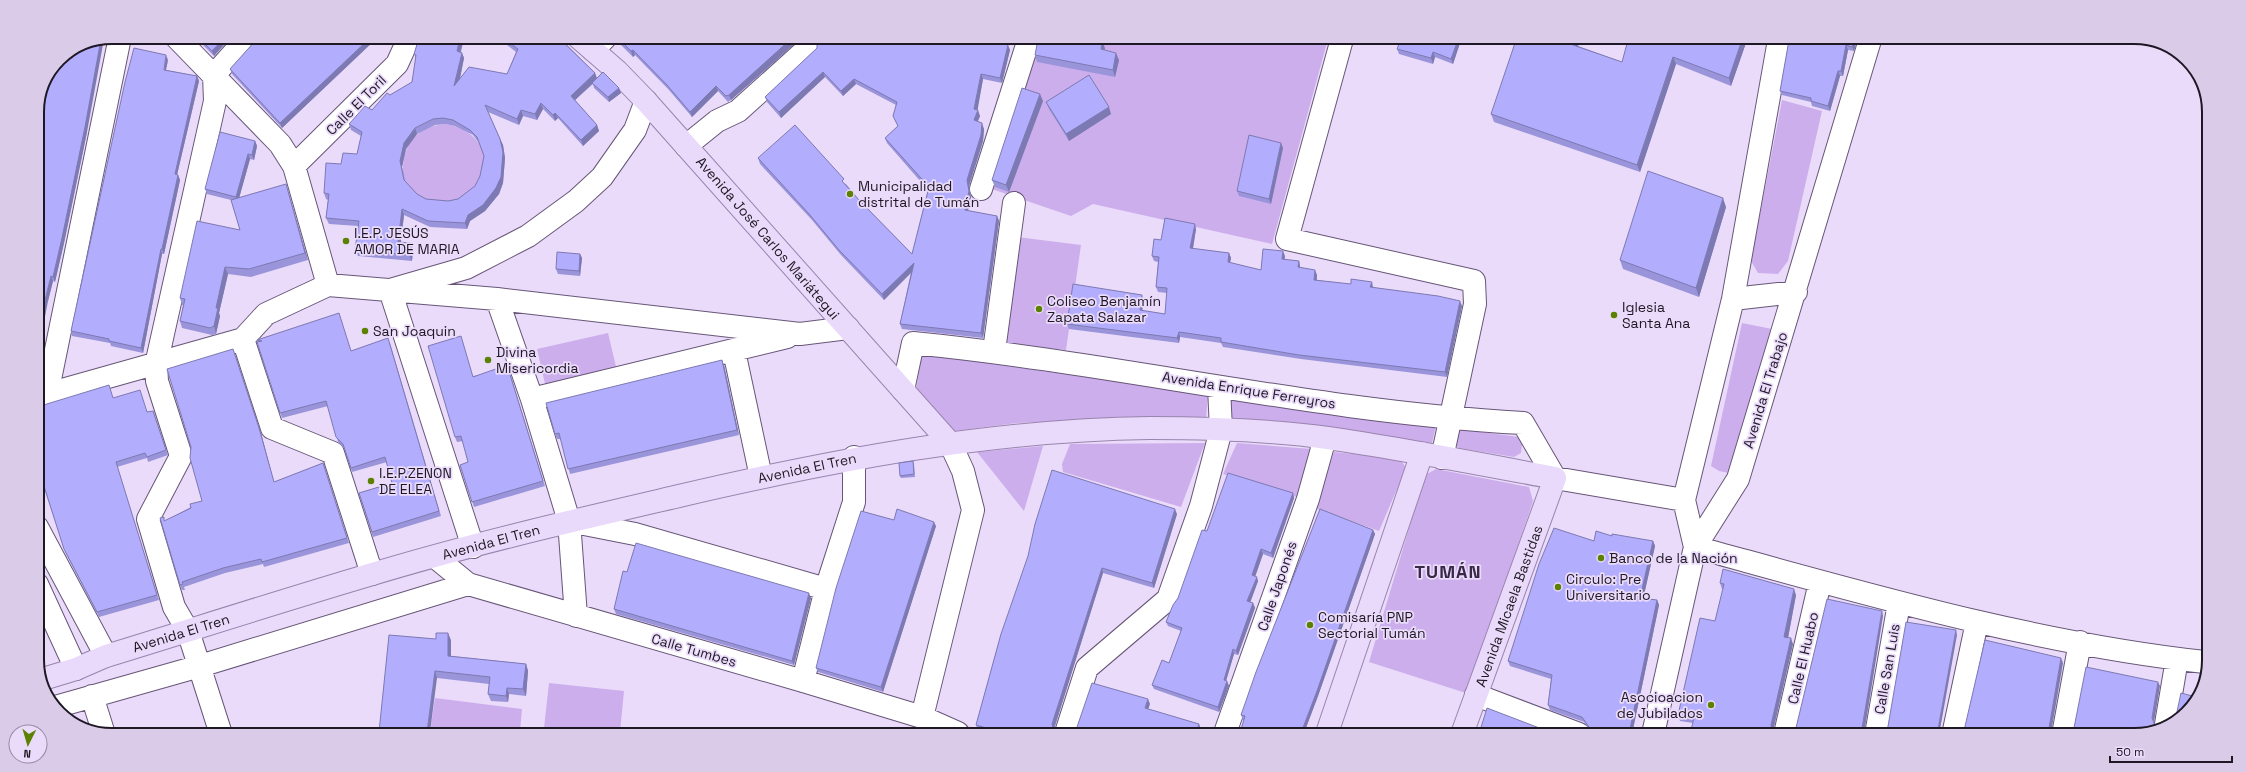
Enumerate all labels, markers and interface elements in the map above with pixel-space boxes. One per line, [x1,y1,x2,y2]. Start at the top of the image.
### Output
street label: Calle El Toril [322,71,390,139]
street label: Avenida José Carlos Mariátegui [692,153,844,323]
place label: Municipalidad distrital de Tumán [858,177,979,211]
marker: Municipalidad distrital de Tumán [845,189,855,199]
place label: I.E.P. JESÚS AMOR DE MARIA [354,224,460,258]
marker: I.E.P. JESÚS AMOR DE MARIA [341,236,351,246]
place label: Coliseo Benjamín Zapata Salazar [1047,292,1161,326]
place label: Iglesia Santa Ana [1622,298,1690,332]
marker: Coliseo Benjamín Zapata Salazar [1034,304,1044,314]
marker: Iglesia Santa Ana [1609,310,1619,320]
place label: San Joaquin [373,322,456,340]
marker: San Joaquin [360,326,370,336]
street label: Avenida El Trabajo [1739,330,1791,450]
place label: Divina Misericordia [496,343,578,377]
marker: Divina Misericordia [483,355,493,365]
street label: Avenida Enrique Ferreyros [1161,367,1337,413]
street label: Avenida El Tren [756,449,858,487]
place label: I.E.P.ZENON DE ELEA [379,464,452,498]
marker: I.E.P.ZENON DE ELEA [366,476,376,486]
street label: Avenida El Tren [440,520,542,564]
street label: Avenida Micaela Bastidas [1471,523,1547,689]
street label: Calle Japonés [1253,539,1301,633]
place label: Banco de la Nación [1609,549,1738,567]
marker: Banco de la Nación [1596,553,1606,563]
district label: TUMÁN [1414,560,1482,583]
place label: Circulo: Pre Universitario [1566,570,1651,604]
marker: Circulo: Pre Universitario [1553,582,1563,592]
place label: Comisaría PNP Sectorial Tumán [1318,608,1426,642]
street label: Avenida El Tren [130,610,232,656]
street label: Calle El Huabo [1784,610,1822,706]
marker: Comisaría PNP Sectorial Tumán [1305,620,1315,630]
street label: Calle San Luis [1870,622,1904,716]
street label: Calle Tumbes [649,629,739,671]
place label: Asocioacion de Jubilados [1617,688,1703,722]
marker: Asocioacion de Jubilados [1706,700,1716,710]
north arrow [8,724,48,764]
scale bar [2110,738,2232,764]
text: 50 m [2116,744,2144,760]
text: N [23,747,31,761]

